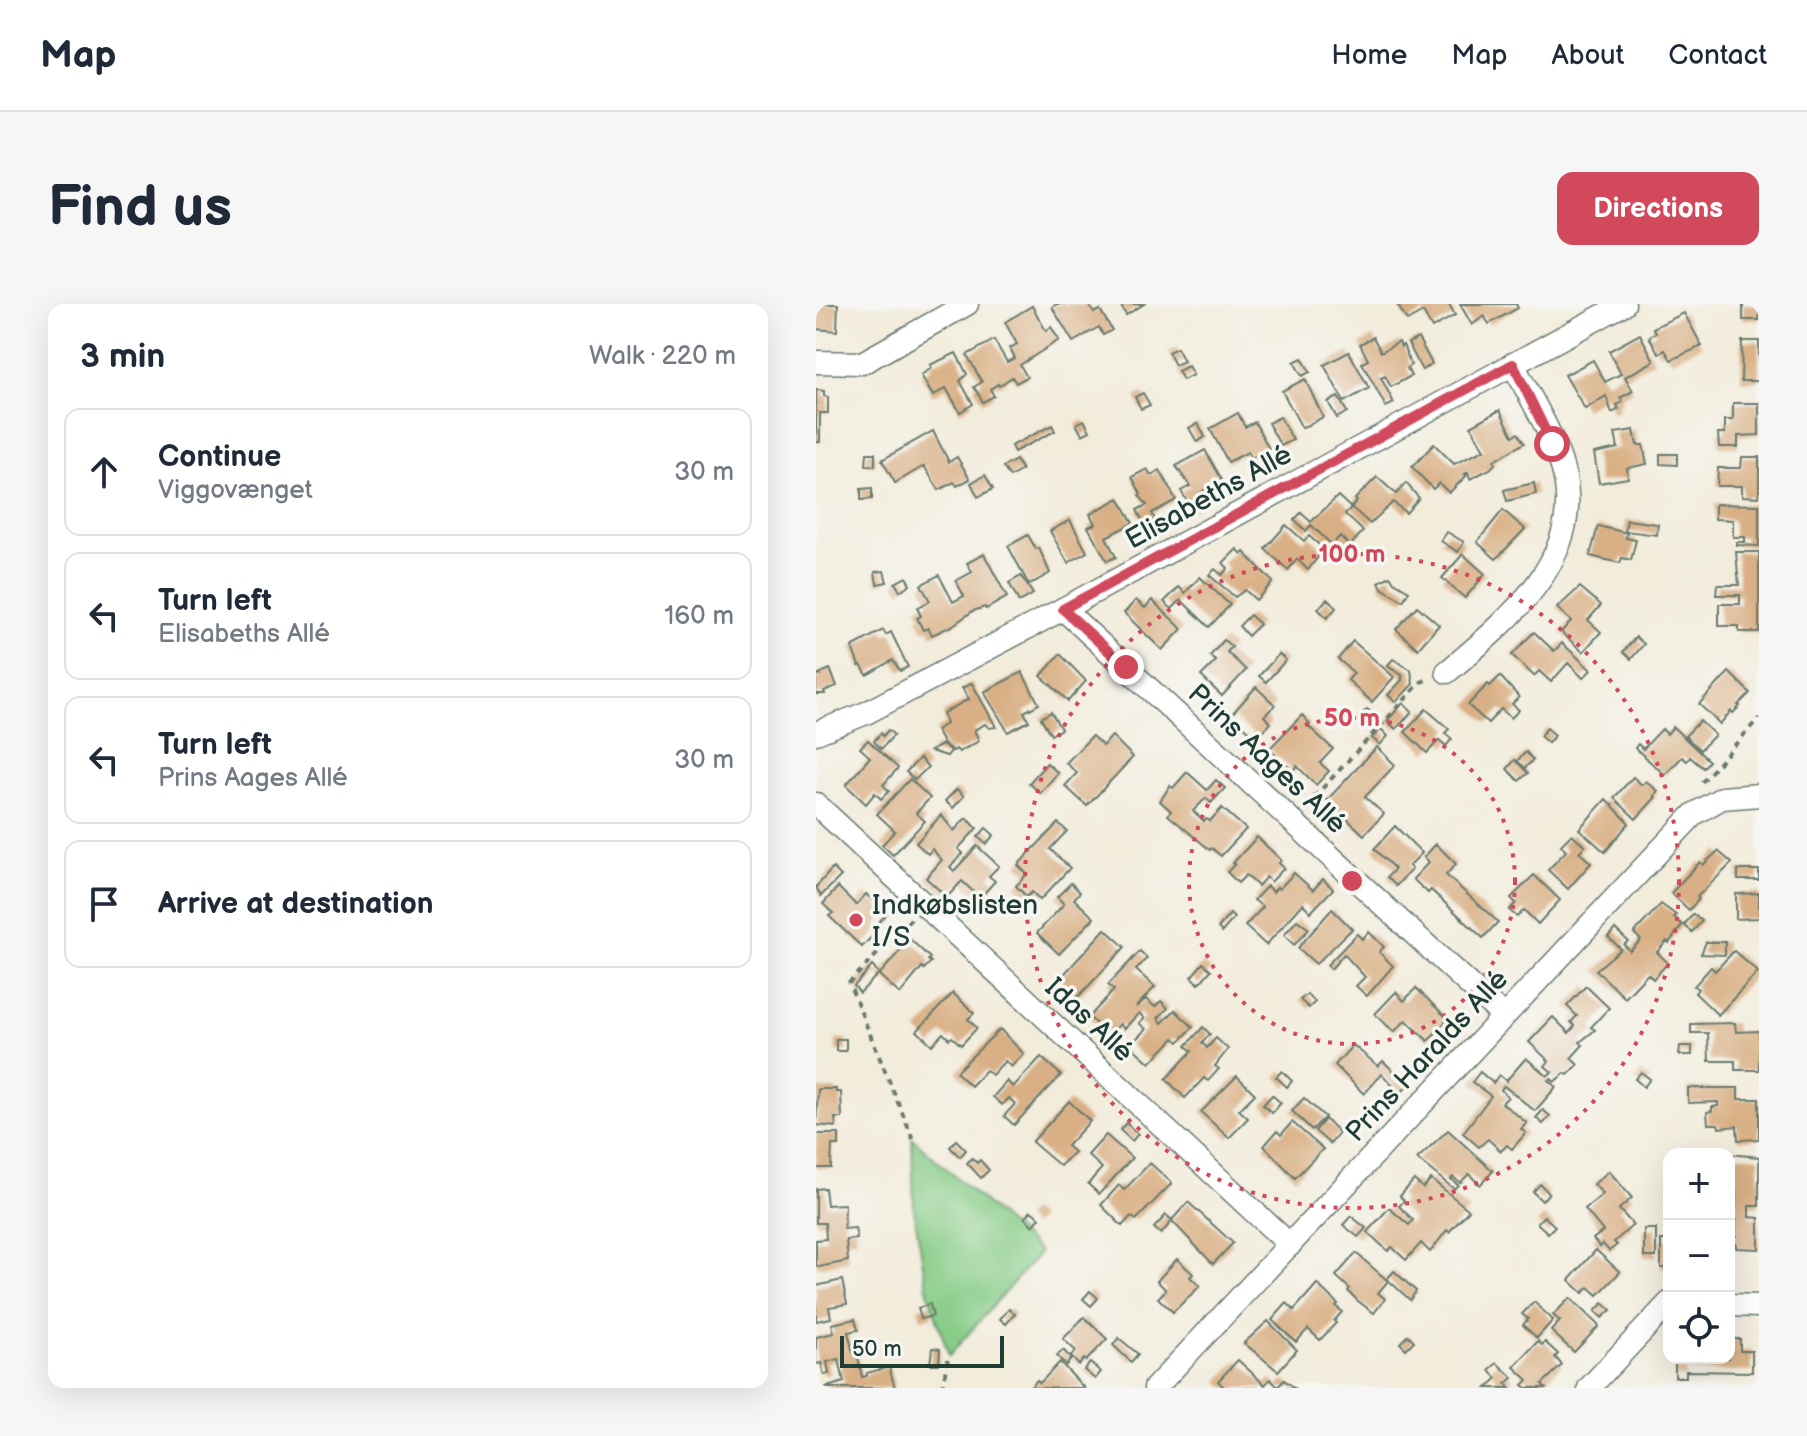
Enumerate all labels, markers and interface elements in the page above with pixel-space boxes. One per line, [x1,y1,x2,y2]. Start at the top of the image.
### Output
text: Map [40,33,116,78]
text: Home [1331,39,1407,72]
text: Map [1451,39,1508,72]
text: About [1552,39,1624,72]
text: Contact [1668,39,1767,72]
button: Directions [1557,172,1759,245]
text: Find us [48,175,232,242]
text: 3 min [80,336,165,377]
text: Walk · 220 m [589,341,736,372]
route start [1534,426,1570,462]
street label: Elisabeths Allé [1120,438,1298,557]
text: Continue [158,439,281,475]
icon: ahead [82,450,126,494]
text: 30 m [674,457,734,488]
text: Viggovænget [158,475,313,506]
text: 100 m [1319,540,1385,569]
text: Turn left [158,583,272,619]
icon: left [82,594,126,638]
text: 160 m [664,601,734,632]
text: Elisabeths Allé [158,619,330,650]
route end [1108,649,1144,685]
street label: Prins Aages Allé [1181,677,1353,841]
text: 50 m [1324,704,1380,733]
text: Turn left [158,727,272,763]
icon: left [82,738,126,782]
text: 30 m [674,745,734,776]
text: Prins Aages Allé [158,763,348,794]
centre of rings [1338,867,1366,895]
icon: arrive [82,882,126,926]
text: Arrive at destination [158,886,434,922]
place label: Indkøbslisten I/S [872,889,1038,954]
marker: Indkøbslisten I/S [847,911,865,929]
street label: Prins Haralds Allé [1339,963,1515,1149]
street label: Idas Allé [1038,971,1140,1069]
map controls [1663,1148,1735,1364]
button: + [1663,1148,1735,1220]
button: − [1663,1220,1735,1292]
button: locate [1663,1292,1735,1364]
scale bar [840,1332,1004,1368]
text: 50 m [852,1336,902,1363]

